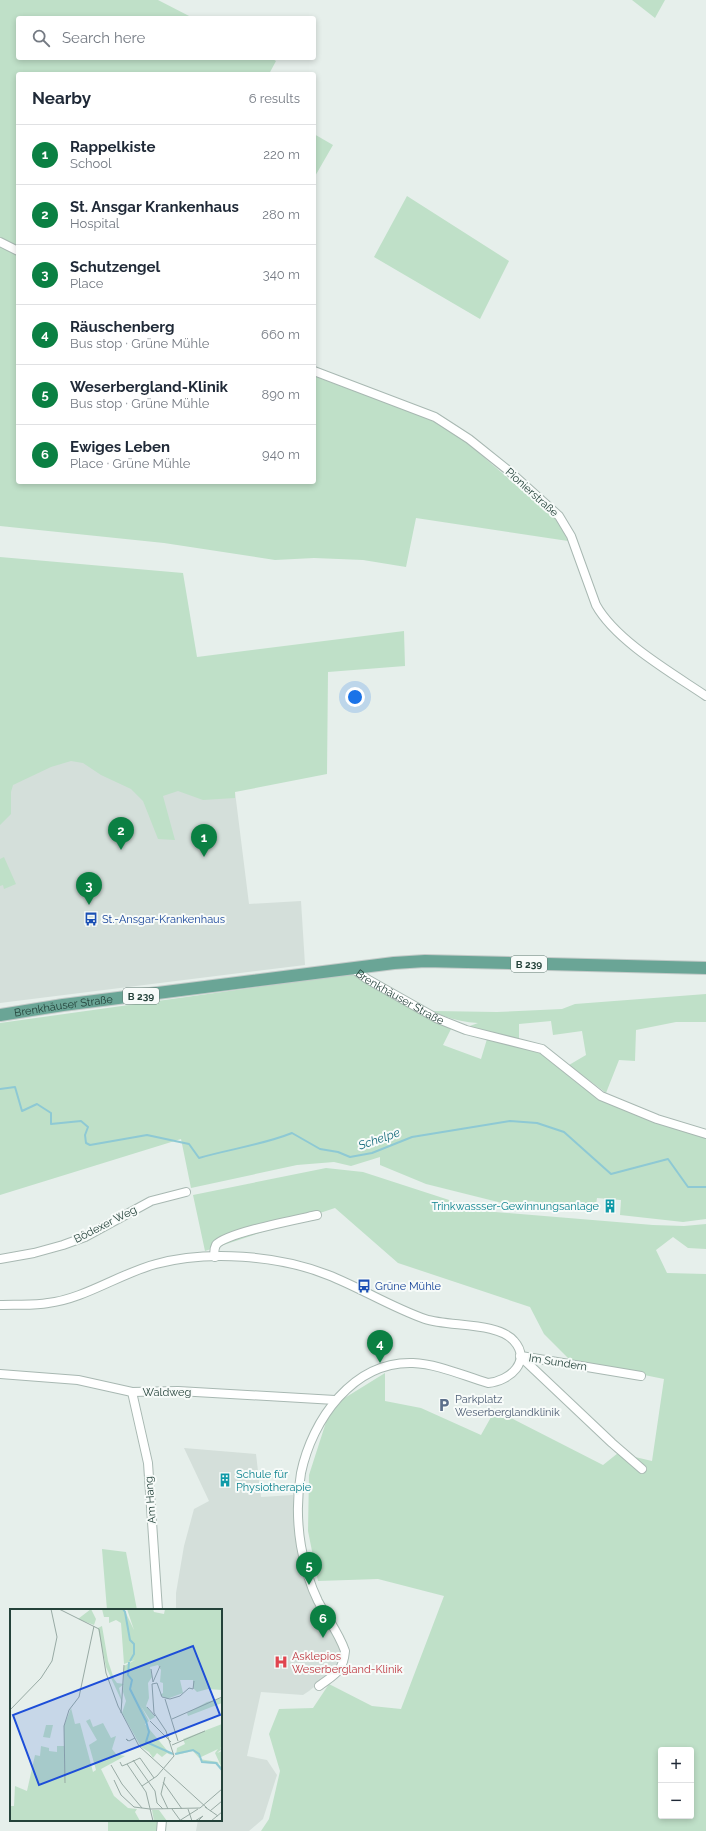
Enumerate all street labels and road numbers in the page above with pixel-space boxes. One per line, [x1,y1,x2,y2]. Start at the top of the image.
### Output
street label: Pionierstraße [503,465,561,520]
road number: B 239 [511,956,547,972]
street label: Brenkhäuser Straße [353,967,446,1028]
road number: B 239 [123,988,159,1004]
street label: Brenkhäuser Straße [13,993,114,1020]
street label: Bödexer Weg [72,1203,139,1246]
street label: Im Sundern [528,1351,588,1374]
street label: Waldweg [143,1386,191,1399]
street label: Am Hang [142,1476,159,1524]

